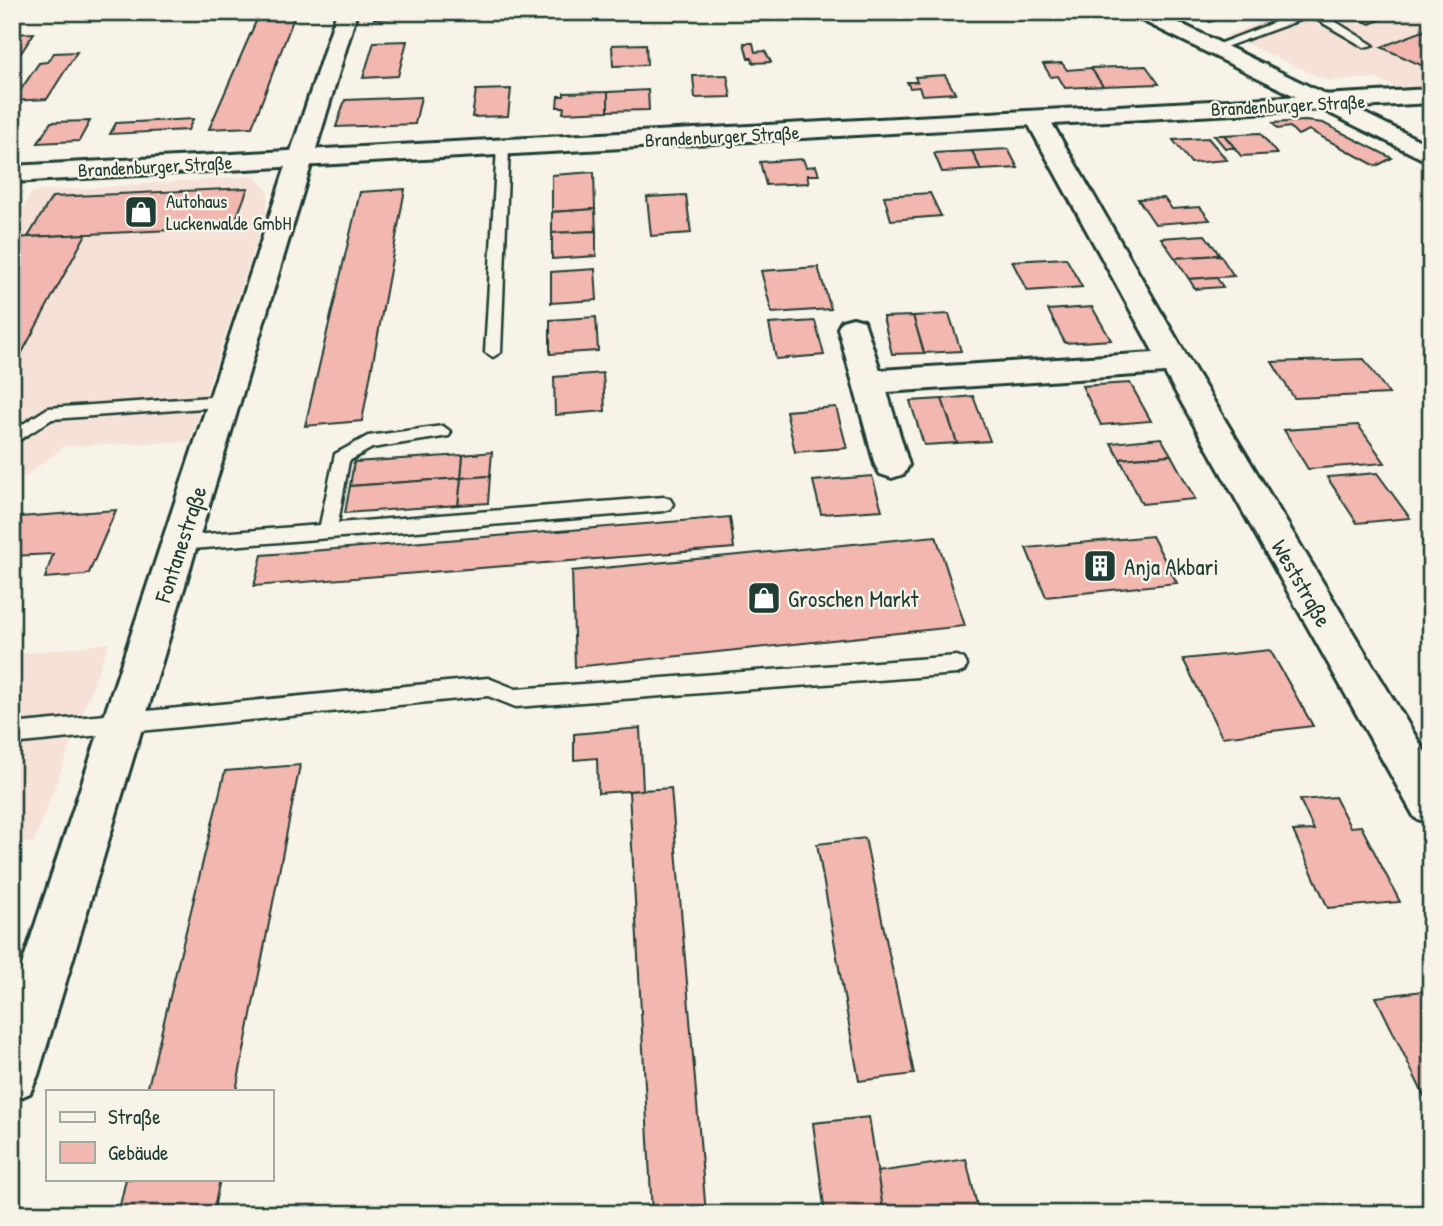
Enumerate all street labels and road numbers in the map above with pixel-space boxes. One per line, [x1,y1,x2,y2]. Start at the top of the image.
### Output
street label: Brandenburger Straße [1210,88,1366,122]
street label: Brandenburger Straße [644,119,800,153]
street label: Brandenburger Straße [77,149,233,183]
street label: Fontanestraße [146,482,213,607]
street label: Weststraße [1265,534,1339,632]

